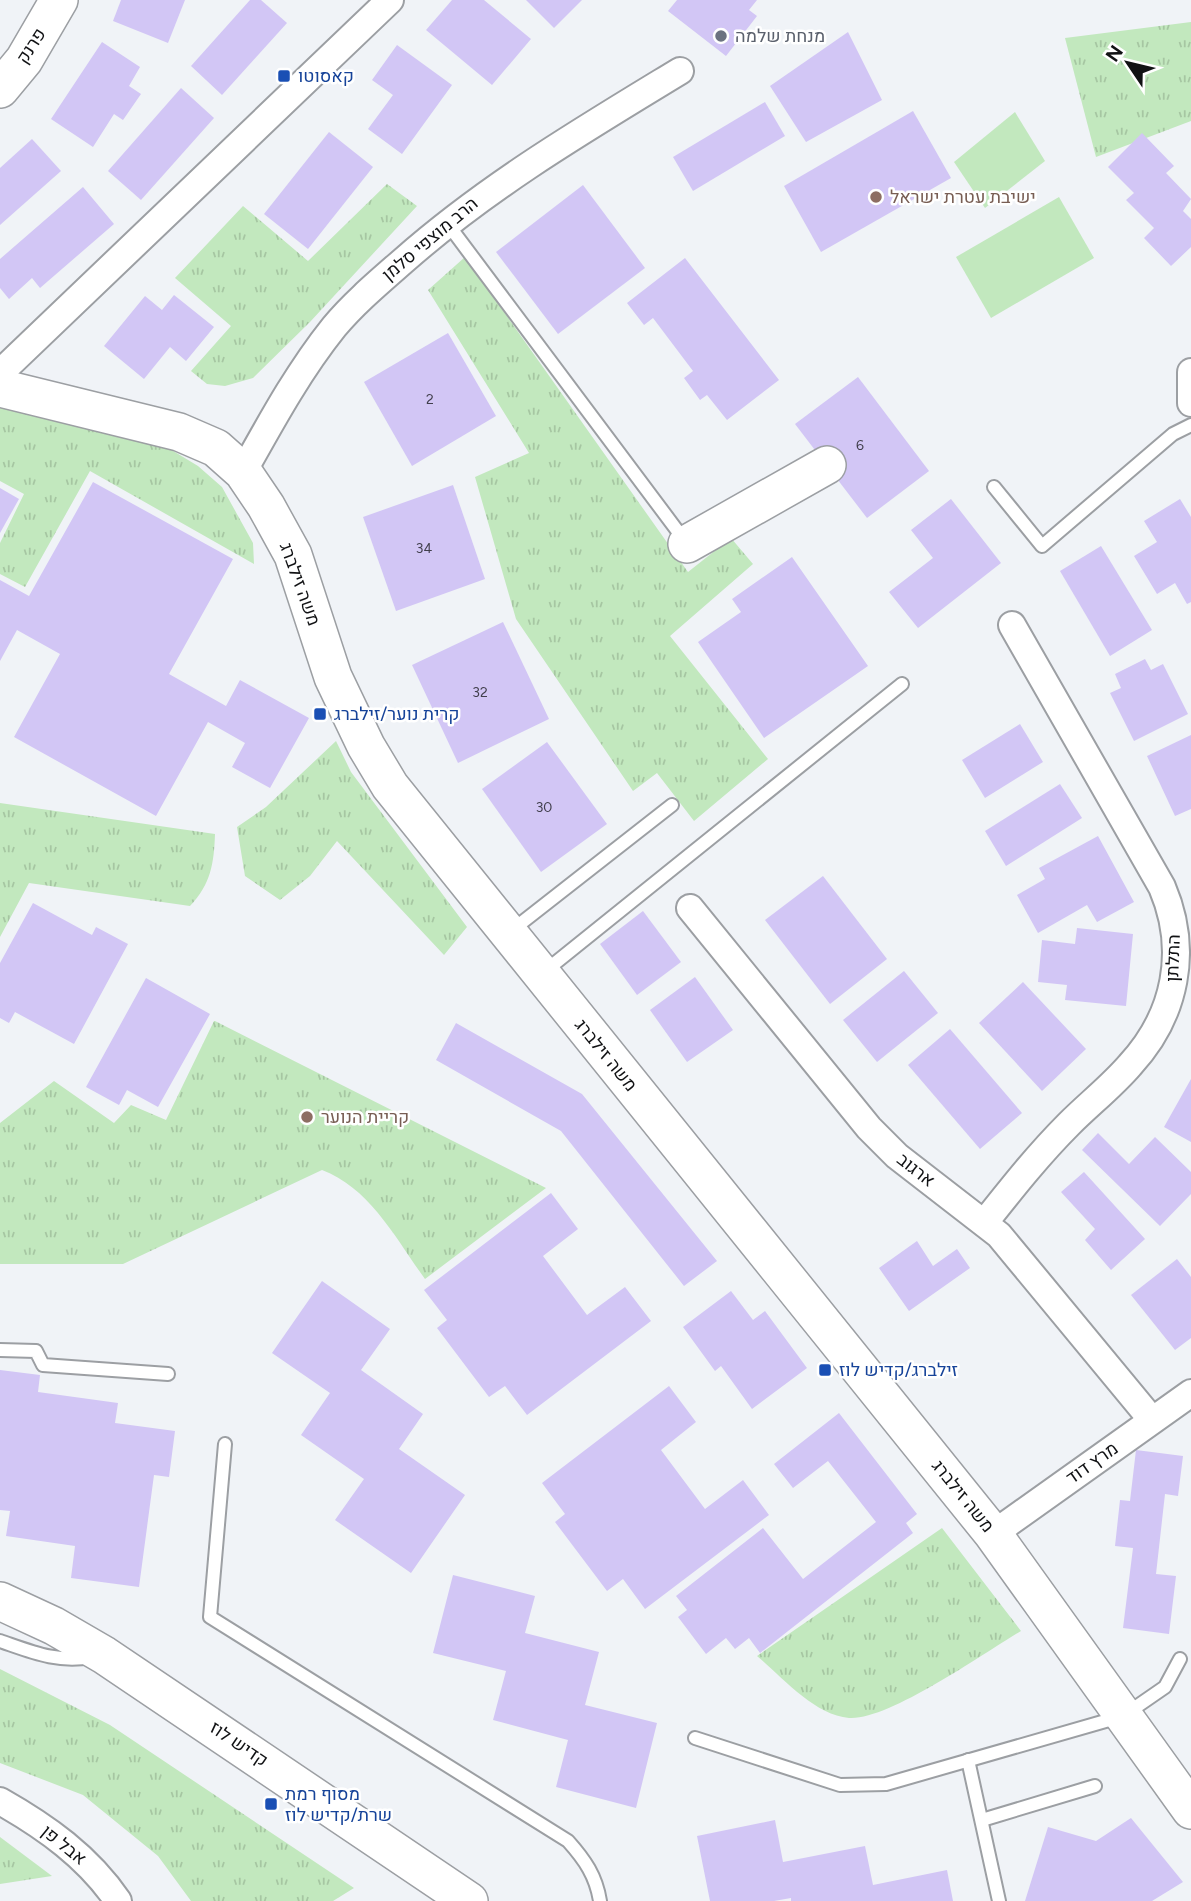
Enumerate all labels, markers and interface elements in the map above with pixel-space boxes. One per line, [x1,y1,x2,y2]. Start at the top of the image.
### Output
street label: פרנק [11,24,51,68]
place label: מנחת שלמה [735,25,825,47]
marker: מנחת שלמה [713,28,729,44]
north arrow [1093,28,1163,98]
text: N [1101,41,1128,66]
place label: קאסוטו [298,65,354,87]
marker: קאסוטו [276,68,292,84]
place label: ישיבת עטרת ישראל [890,186,1036,208]
marker: ישיבת עטרת ישראל [868,189,884,205]
street label: הרב מוצפי סלמן [378,193,482,285]
house number: 2 [426,391,434,408]
house number: 6 [856,437,864,454]
street label: משה זילברג [275,539,325,629]
house number: 34 [416,540,432,557]
house number: 32 [472,684,488,701]
place label: קרית נוער/זילברג [334,703,460,725]
marker: קרית נוער/זילברג [312,706,328,722]
house number: 30 [536,799,552,816]
street label: התלתן [1161,934,1185,982]
street label: משה זילברג [570,1014,642,1096]
place label: קריית הנוער [321,1106,409,1128]
marker: קריית הנוער [299,1109,315,1125]
street label: ארגוב [893,1148,939,1192]
place label: זילברג/קדיש לוז [839,1359,958,1381]
marker: זילברג/קדיש לוז [817,1362,833,1378]
street label: מרץ דוד [1062,1437,1122,1489]
street label: משה זילברג [927,1455,999,1537]
street label: קדיש לוז [206,1717,272,1771]
place label: מסוף רמת שרת/קדיש לוז [285,1783,392,1826]
marker: מסוף רמת שרת/קדיש לוז [263,1796,279,1812]
street label: אבל פן [37,1820,91,1870]

